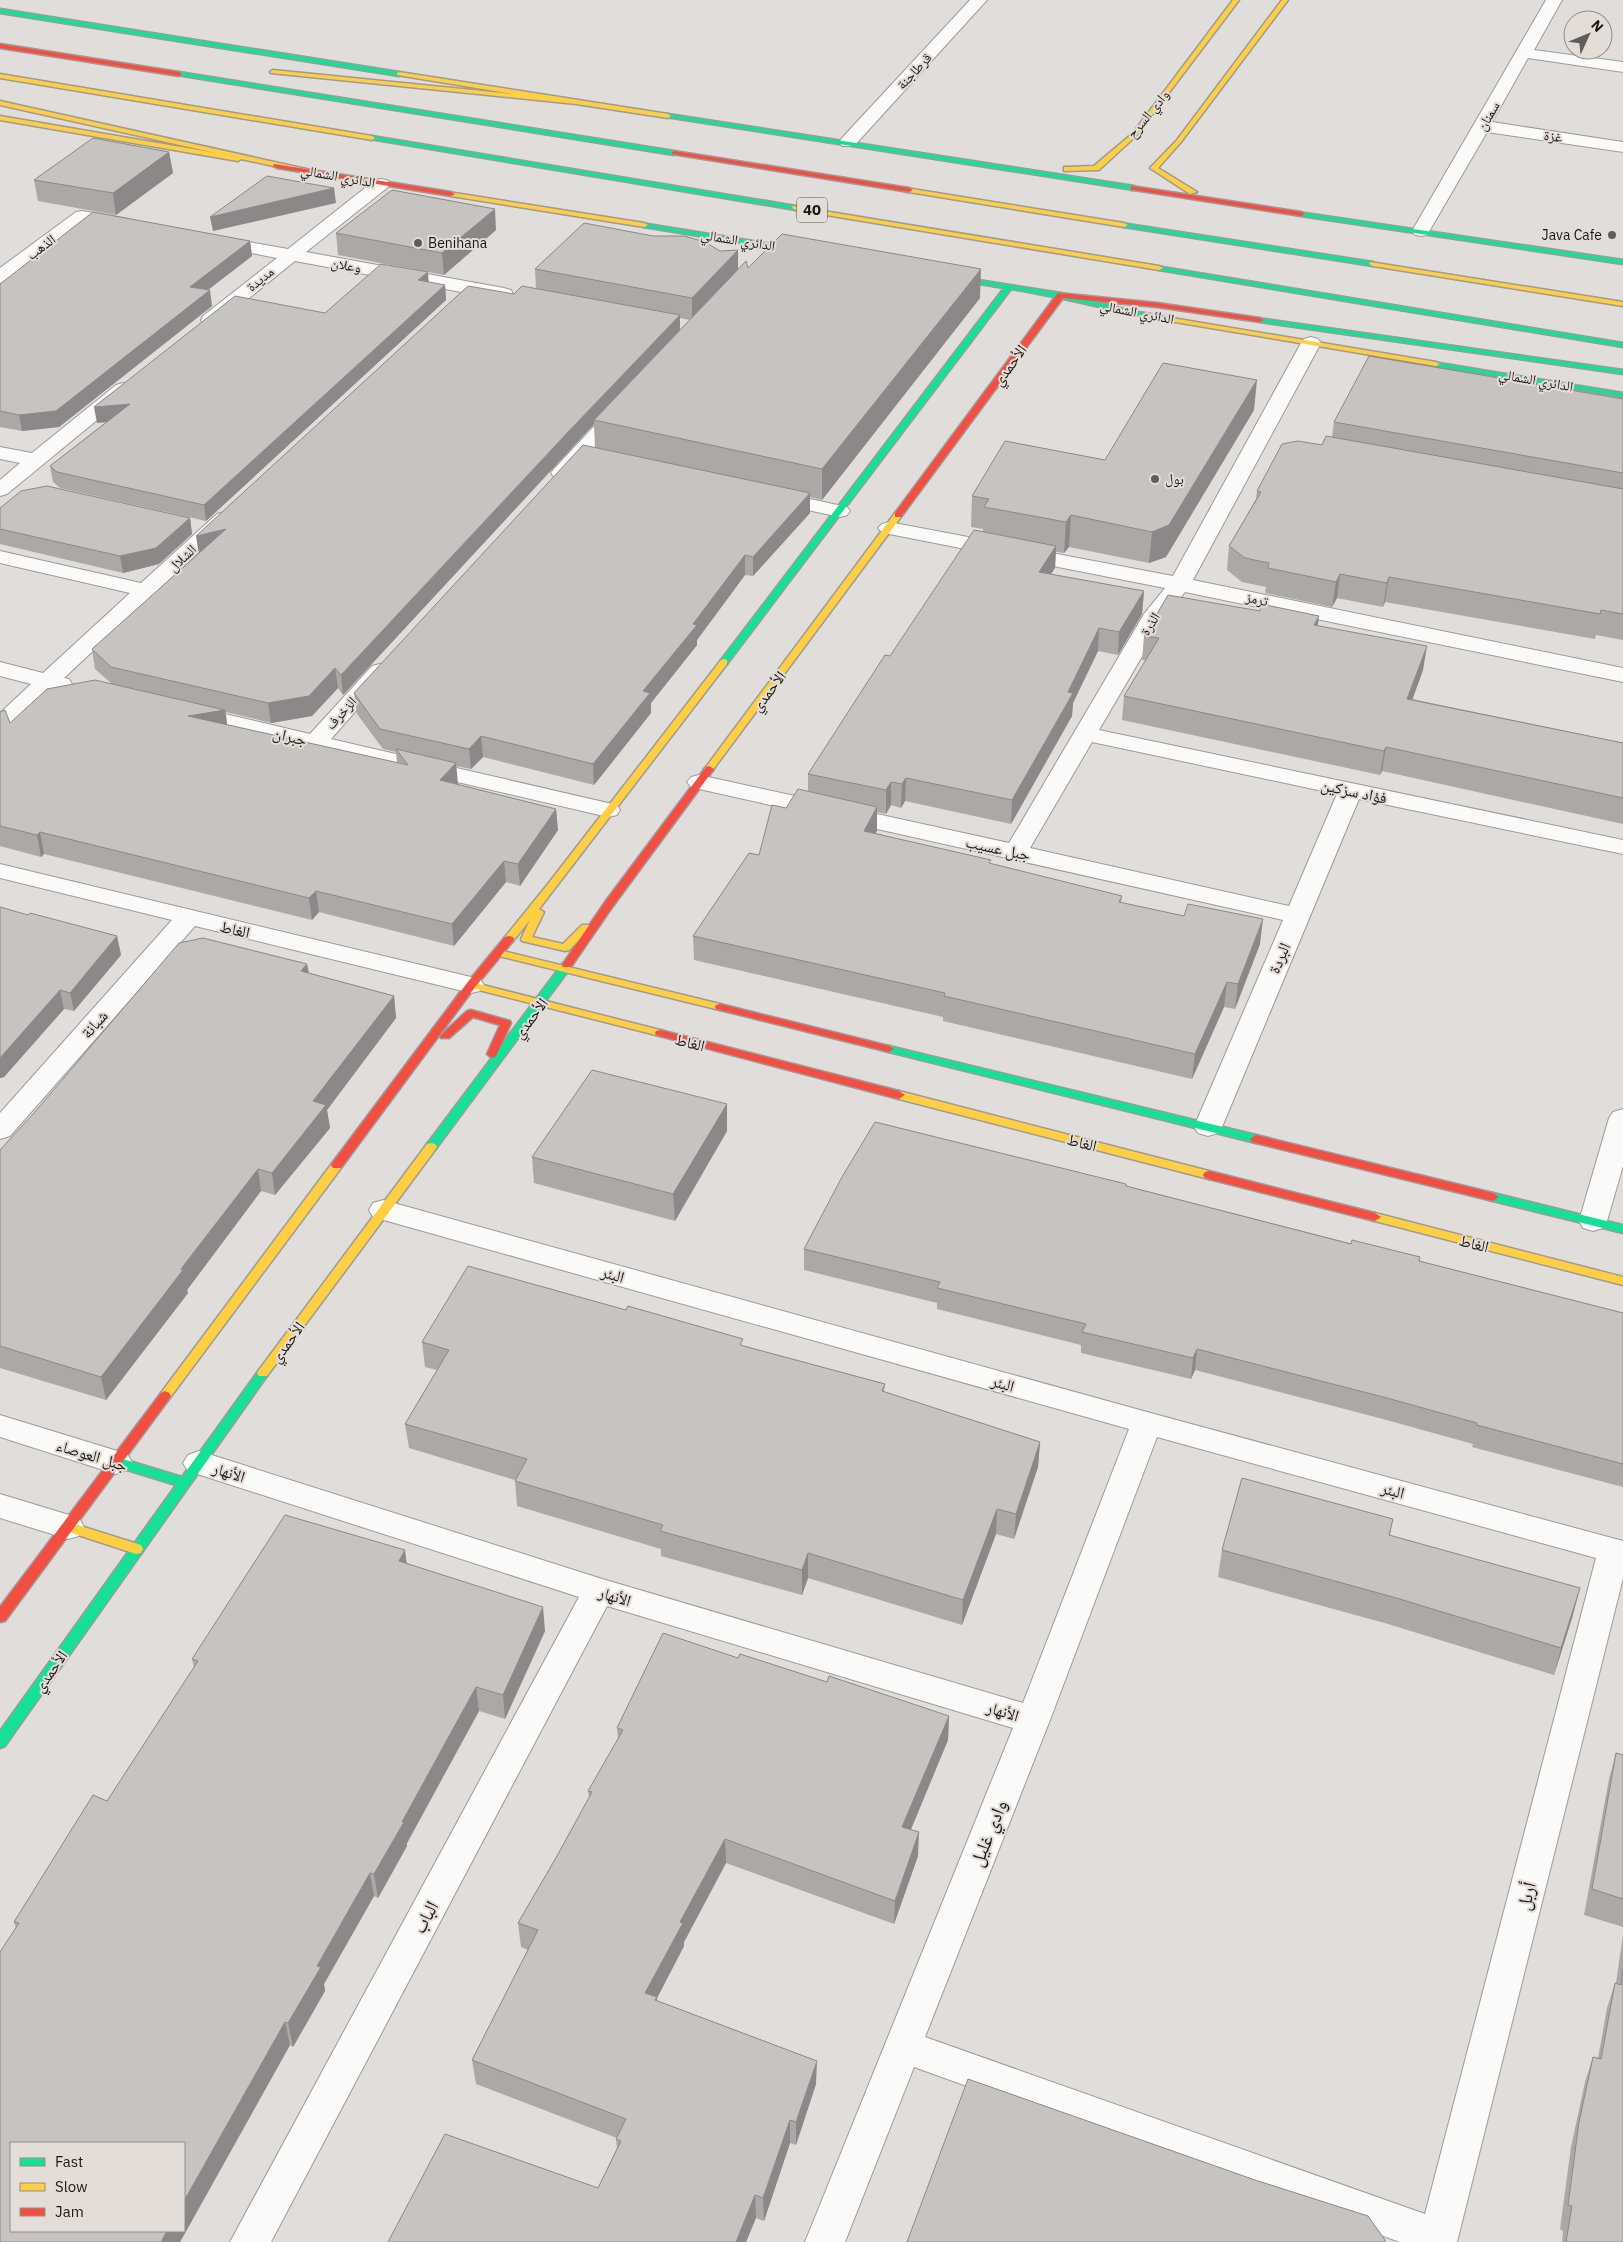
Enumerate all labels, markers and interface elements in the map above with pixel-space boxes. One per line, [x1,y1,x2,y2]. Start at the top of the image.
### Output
north arrow [1563,10,1613,60]
text: N [1587,16,1607,36]
street label: قرطاجنة [893,49,936,93]
street label: وادي السرح [1123,86,1175,144]
street label: سمنان [1472,98,1504,134]
street label: غزة [1543,126,1563,146]
street label: الدائري الشمالي [299,161,377,194]
road number: 40 [797,198,827,222]
street label: الدائري الشمالي [699,225,777,257]
place label: Java Cafe [1542,226,1602,244]
marker: Java Cafe [1606,229,1618,241]
street label: الذهب [23,230,59,264]
place label: Benihana [428,234,488,252]
marker: Benihana [412,237,424,249]
street label: وعلان [329,253,363,277]
street label: مديدة [243,263,277,295]
street label: الدائري الشمالي [1098,296,1176,331]
street label: الأحمدي [987,340,1033,391]
street label: الدائري الشمالي [1497,365,1575,398]
place label: بول [1165,470,1184,488]
marker: بول [1149,473,1161,485]
street label: الشلال [164,540,200,576]
street label: ترمز [1243,588,1270,610]
street label: الذرة [1136,609,1164,639]
street label: الأحمدي [746,666,792,717]
street label: الزخرف [321,693,361,733]
street label: جبران [271,722,309,751]
street label: فؤاد سزكين [1319,774,1389,809]
street label: جبل عسيب [964,831,1032,866]
street label: الغاط [218,916,252,942]
street label: البردة [1264,940,1294,976]
street label: الأحمدي [508,993,554,1044]
street label: شبانة [76,1006,112,1042]
street label: الغاط [673,1029,707,1055]
street label: الغاط [1065,1129,1099,1155]
street label: الغاط [1457,1230,1491,1256]
street label: البئر [598,1261,627,1287]
street label: الأحمدي [265,1317,311,1368]
street label: البئر [988,1370,1017,1396]
street label: جبل العوصاء [54,1435,130,1476]
street label: الأنهار [209,1457,248,1487]
street label: البئر [1378,1477,1407,1503]
street label: الأنهار [595,1581,634,1610]
street label: الأحمدي [29,1646,74,1697]
street label: الأنهار [983,1696,1022,1725]
street label: وادي غليل [964,1796,1016,1871]
street label: أربل [1511,1879,1541,1913]
street label: الباب [407,1897,443,1937]
legend [10,2142,185,2232]
text: Fast [55,2152,83,2171]
text: Slow [55,2177,88,2196]
text: Jam [55,2202,84,2221]

